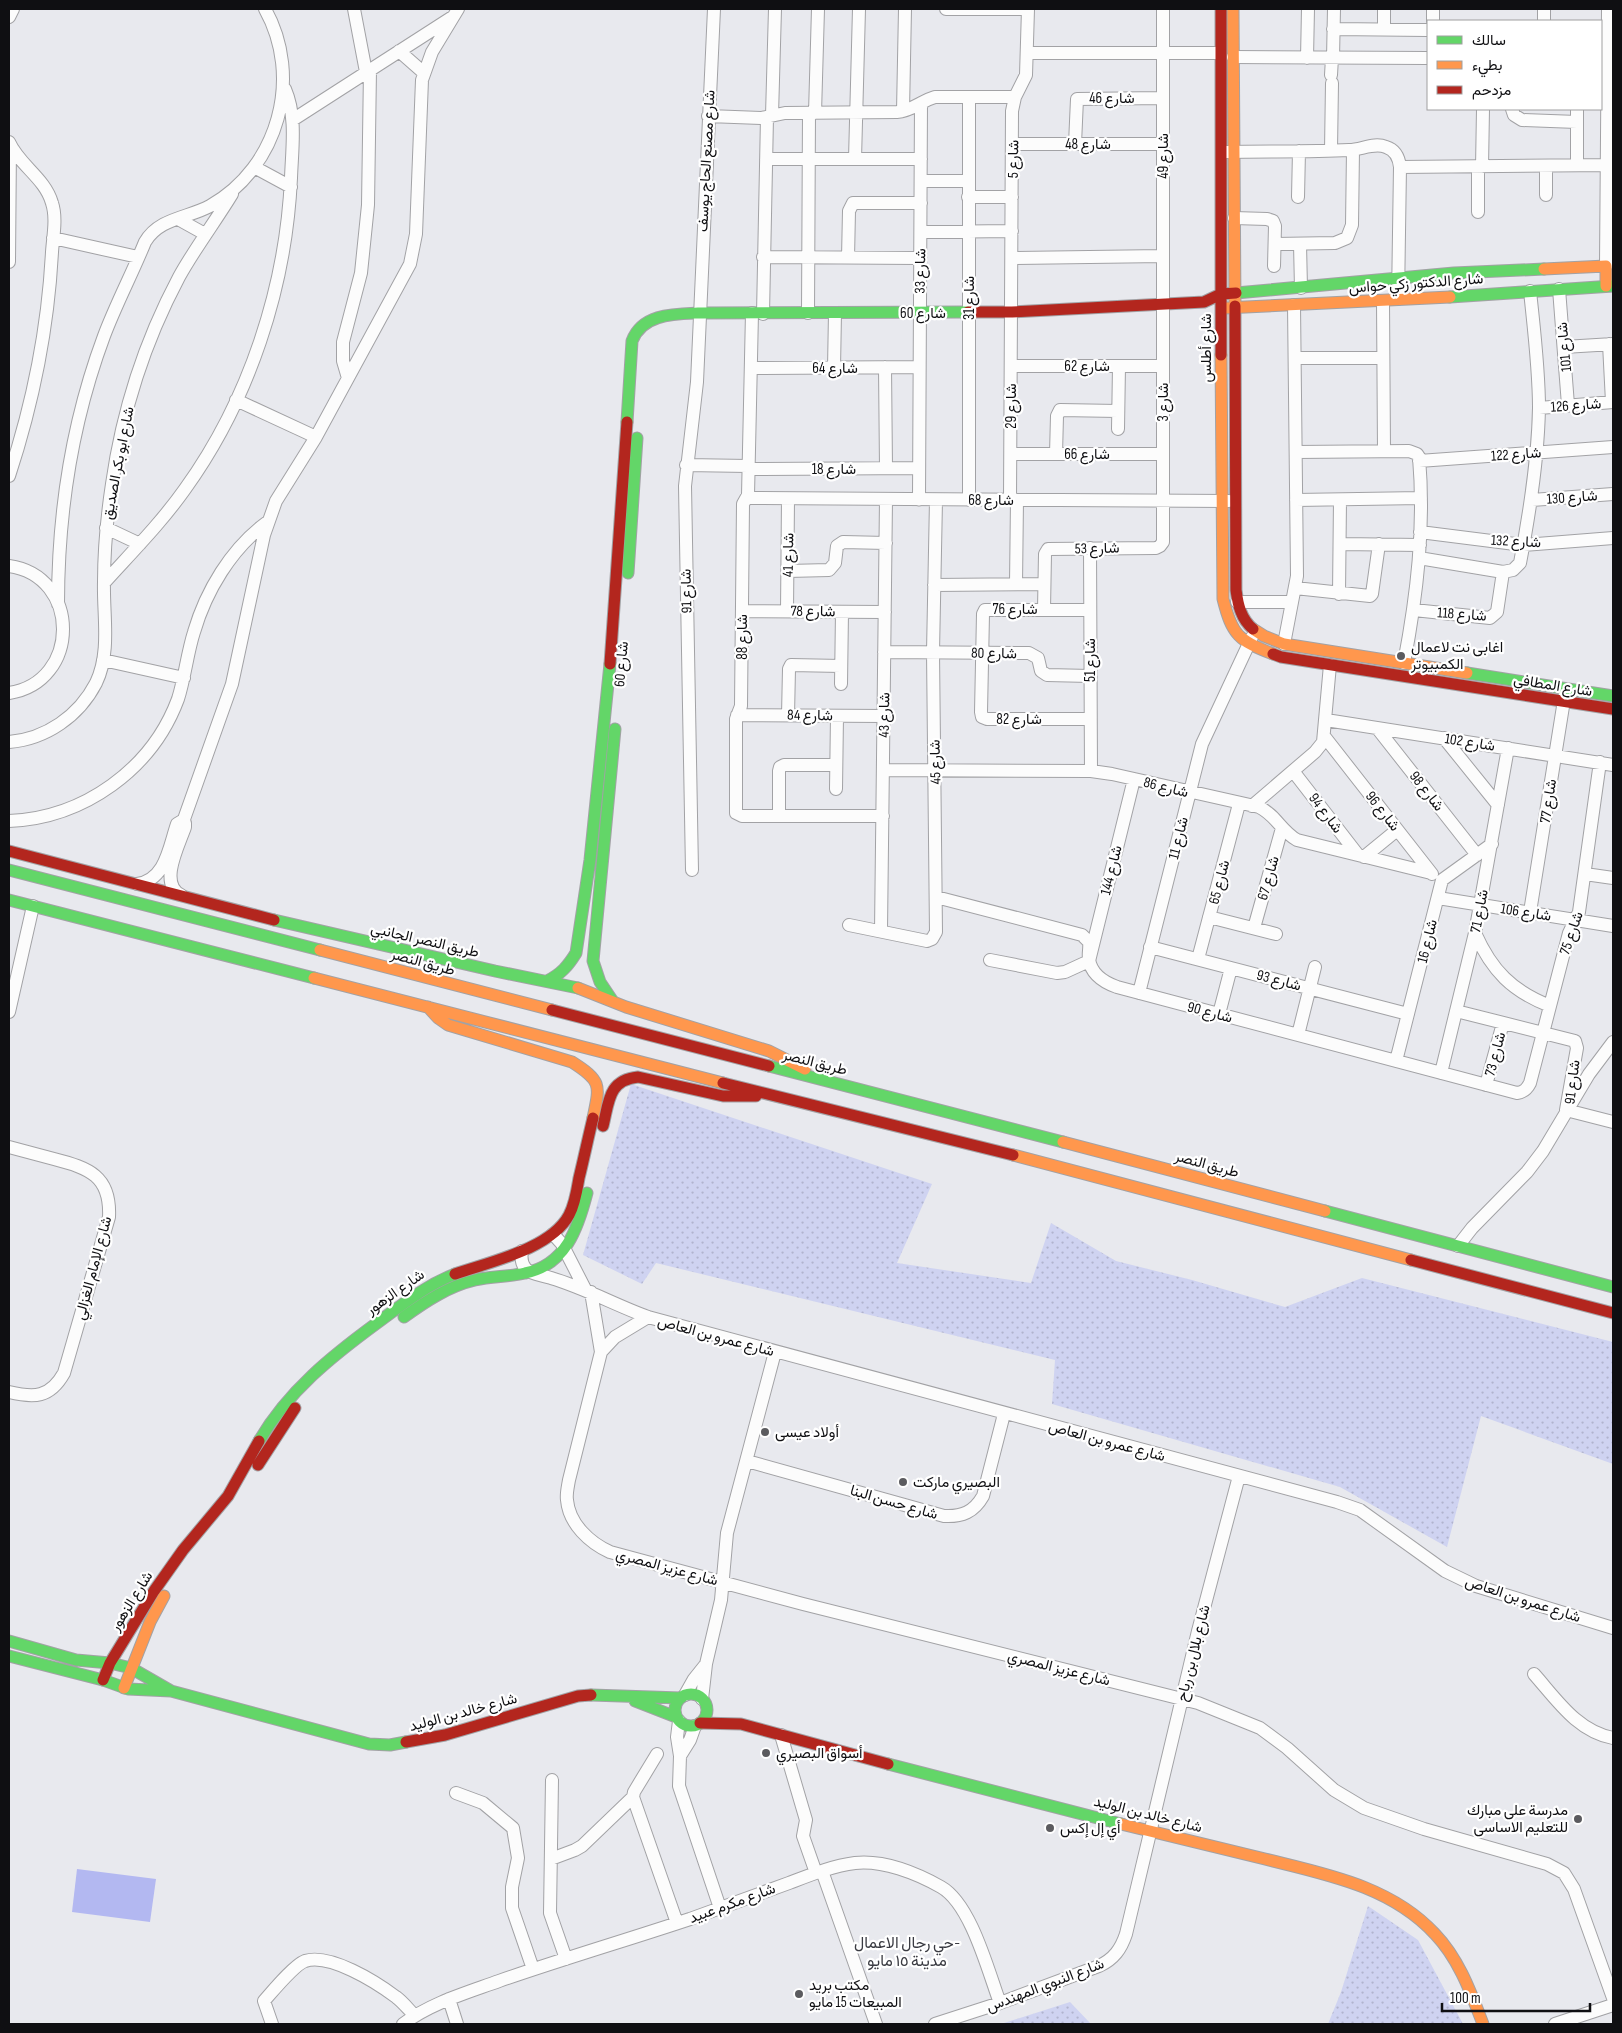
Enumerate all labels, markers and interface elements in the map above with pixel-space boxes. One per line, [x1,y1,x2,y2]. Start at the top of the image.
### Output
legend [1427,20,1602,110]
text: سالك [1472,31,1506,50]
text: بطيء [1472,56,1502,78]
text: مزدحم [1472,81,1511,100]
street label: شارع مصنع الحاج يوسف [693,89,721,233]
street label: شارع 46 [1089,89,1135,109]
street label: شارع 49 [1154,133,1174,179]
street label: شارع 48 [1065,135,1111,155]
street label: شارع 5 [1004,139,1024,178]
street label: شارع 33 [911,248,931,294]
street label: شارع الدكتور زكي حواس [1348,269,1484,301]
street label: شارع 31 [960,276,980,320]
street label: شارع 60 [900,304,946,324]
street label: شارع أطلس [1197,313,1217,383]
street label: شارع 101 [1553,321,1577,373]
street label: شارع 62 [1064,357,1110,377]
street label: شارع 64 [812,359,858,379]
street label: شارع 3 [1154,382,1174,421]
street label: شارع 29 [1002,383,1022,429]
street label: شارع 126 [1550,394,1602,418]
street label: شارع ابو بكر الصديق [98,405,140,521]
street label: شارع 122 [1490,443,1542,467]
street label: شارع 66 [1064,445,1110,465]
street label: شارع 18 [812,460,856,480]
street label: شارع 130 [1546,486,1598,510]
street label: شارع 68 [968,491,1014,511]
street label: شارع 132 [1490,531,1542,553]
street label: شارع 41 [779,533,799,577]
street label: شارع 53 [1074,539,1120,559]
street label: شارع 91 [677,568,697,613]
street label: شارع 76 [992,600,1038,620]
street label: شارع 78 [790,602,836,622]
street label: شارع 118 [1436,603,1488,627]
street label: شارع 88 [733,614,753,660]
street label: شارع 51 [1081,638,1101,682]
place label: اغابى نت لاعمال الكمبيوتر [1410,638,1503,674]
street label: شارع 60 [610,640,634,688]
street label: شارع 80 [971,644,1017,664]
marker: اغابى نت لاعمال الكمبيوتر [1395,650,1407,662]
street label: شارع المطافي [1512,670,1594,704]
street label: شارع 43 [875,692,895,738]
street label: شارع 84 [787,706,833,726]
street label: شارع 82 [996,710,1042,730]
street label: شارع 102 [1443,729,1497,757]
street label: شارع 45 [926,739,946,785]
street label: شارع 98 [1404,767,1448,816]
street label: شارع 86 [1141,773,1191,803]
street label: شارع 77 [1536,777,1562,825]
street label: شارع 96 [1360,787,1404,836]
street label: شارع 94 [1304,789,1347,838]
street label: شارع 11 [1164,815,1194,862]
street label: شارع 144 [1096,843,1128,897]
street label: شارع 67 [1253,854,1285,903]
street label: شارع 65 [1204,858,1236,907]
street label: شارع 71 [1466,888,1494,935]
street label: شارع 106 [1499,899,1553,927]
street label: شارع 75 [1555,909,1589,958]
street label: شارع 16 [1413,917,1443,965]
street label: طريق النصر الجانبي [369,919,481,961]
street label: طريق النصر [389,945,457,979]
street label: شارع 93 [1254,965,1303,997]
street label: شارع 90 [1185,997,1235,1029]
street label: شارع 73 [1480,1030,1511,1079]
street label: طريق النصر [780,1045,849,1080]
street label: شارع 91 [1560,1059,1586,1105]
street label: طريق النصر [1172,1147,1241,1182]
street label: شارع الإمام الغزالي [71,1214,119,1323]
street label: شارع الزهور [361,1265,429,1321]
street label: شارع عمرو بن العاص [655,1312,777,1362]
street label: شارع عمرو بن العاص [1046,1417,1168,1467]
place label: أولاد عيسى [775,1423,839,1442]
marker: أولاد عيسى [759,1426,771,1438]
place label: البصيري ماركت [913,1473,1000,1495]
marker: البصيري ماركت [897,1476,909,1488]
street label: شارع حسن البنا [847,1481,940,1525]
street label: شارع عزيز المصري [613,1545,720,1593]
street label: شارع الزهور [105,1568,158,1636]
street label: شارع عمرو بن العاص [1462,1572,1583,1628]
street label: شارع بلال بن رباح [1172,1603,1216,1704]
street label: شارع عزيز المصري [1005,1647,1112,1693]
street label: شارع خالد بن الوليد [407,1689,520,1737]
place label: أسواق البصيري [776,1744,863,1766]
marker: أسواق البصيري [760,1747,772,1759]
street label: شارع خالد بن الوليد [1091,1792,1204,1838]
place label: مدرسة على مبارك للتعليم الاساسى [1467,1801,1568,1837]
marker: مدرسة على مبارك للتعليم الاساسى [1572,1813,1584,1825]
place label: أي إل إكس [1060,1819,1121,1841]
marker: أي إل إكس [1044,1822,1056,1834]
street label: شارع مكرم عبيد [686,1879,778,1929]
district label: حي رجال الاعمال- مدينة ١٥ مايو [854,1934,960,1971]
street label: شارع النبوي المهندس [983,1954,1108,2020]
place label: مكتب بريد المبيعات 15 مايو [809,1976,902,2012]
scale bar [1442,1980,1590,2012]
marker: مكتب بريد المبيعات 15 مايو [793,1988,805,2000]
text: 100 m [1450,1989,1481,2008]

